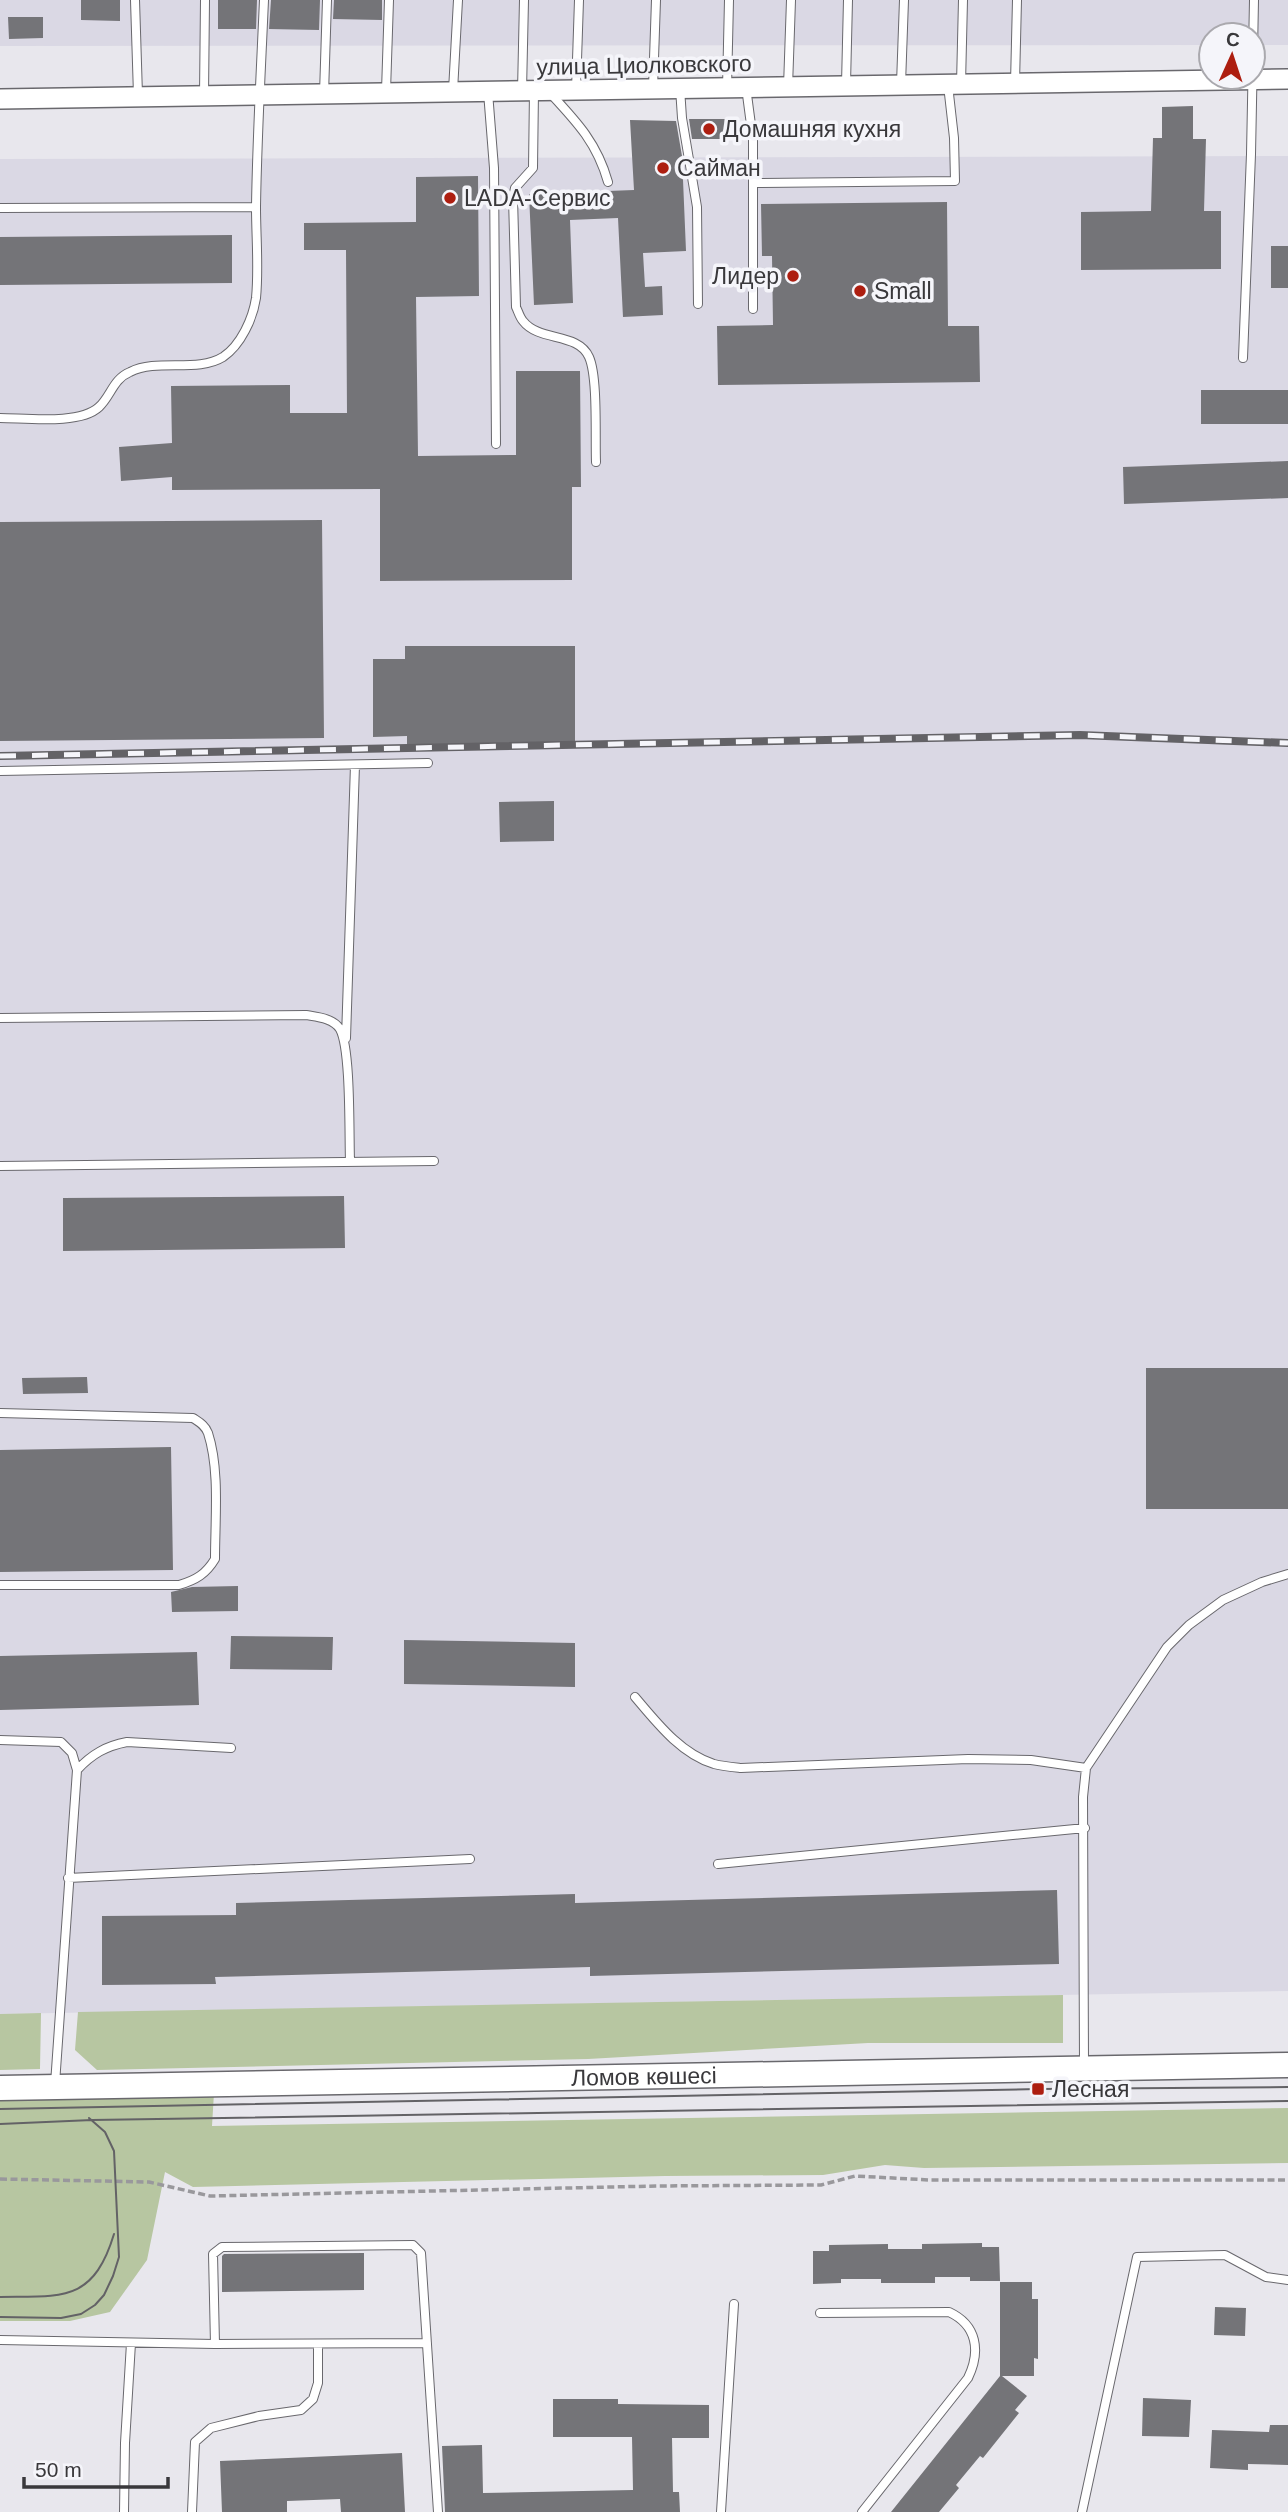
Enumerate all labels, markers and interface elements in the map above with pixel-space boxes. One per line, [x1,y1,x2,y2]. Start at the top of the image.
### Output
north arrow [1197,21,1267,91]
text: С [1225,29,1241,50]
street label: улица Циолковского [536,50,752,80]
place label: Домашняя кухня [723,116,901,142]
marker: Домашняя кухня [701,121,717,137]
place label: Сайман [677,155,761,181]
marker: Сайман [655,160,671,176]
place label: LADA-Сервис [464,185,611,211]
marker: LADA-Сервис [442,190,458,206]
place label: Лидер [712,263,779,289]
marker: Лидер [785,268,801,284]
place label: Small [874,278,932,304]
marker: Small [852,283,868,299]
street label: Ломов көшесі [571,2062,717,2091]
place label: Лесная [1052,2076,1129,2102]
marker: Лесная [1030,2081,1046,2097]
scale bar [24,2446,168,2490]
text: 50 m [35,2458,82,2481]

